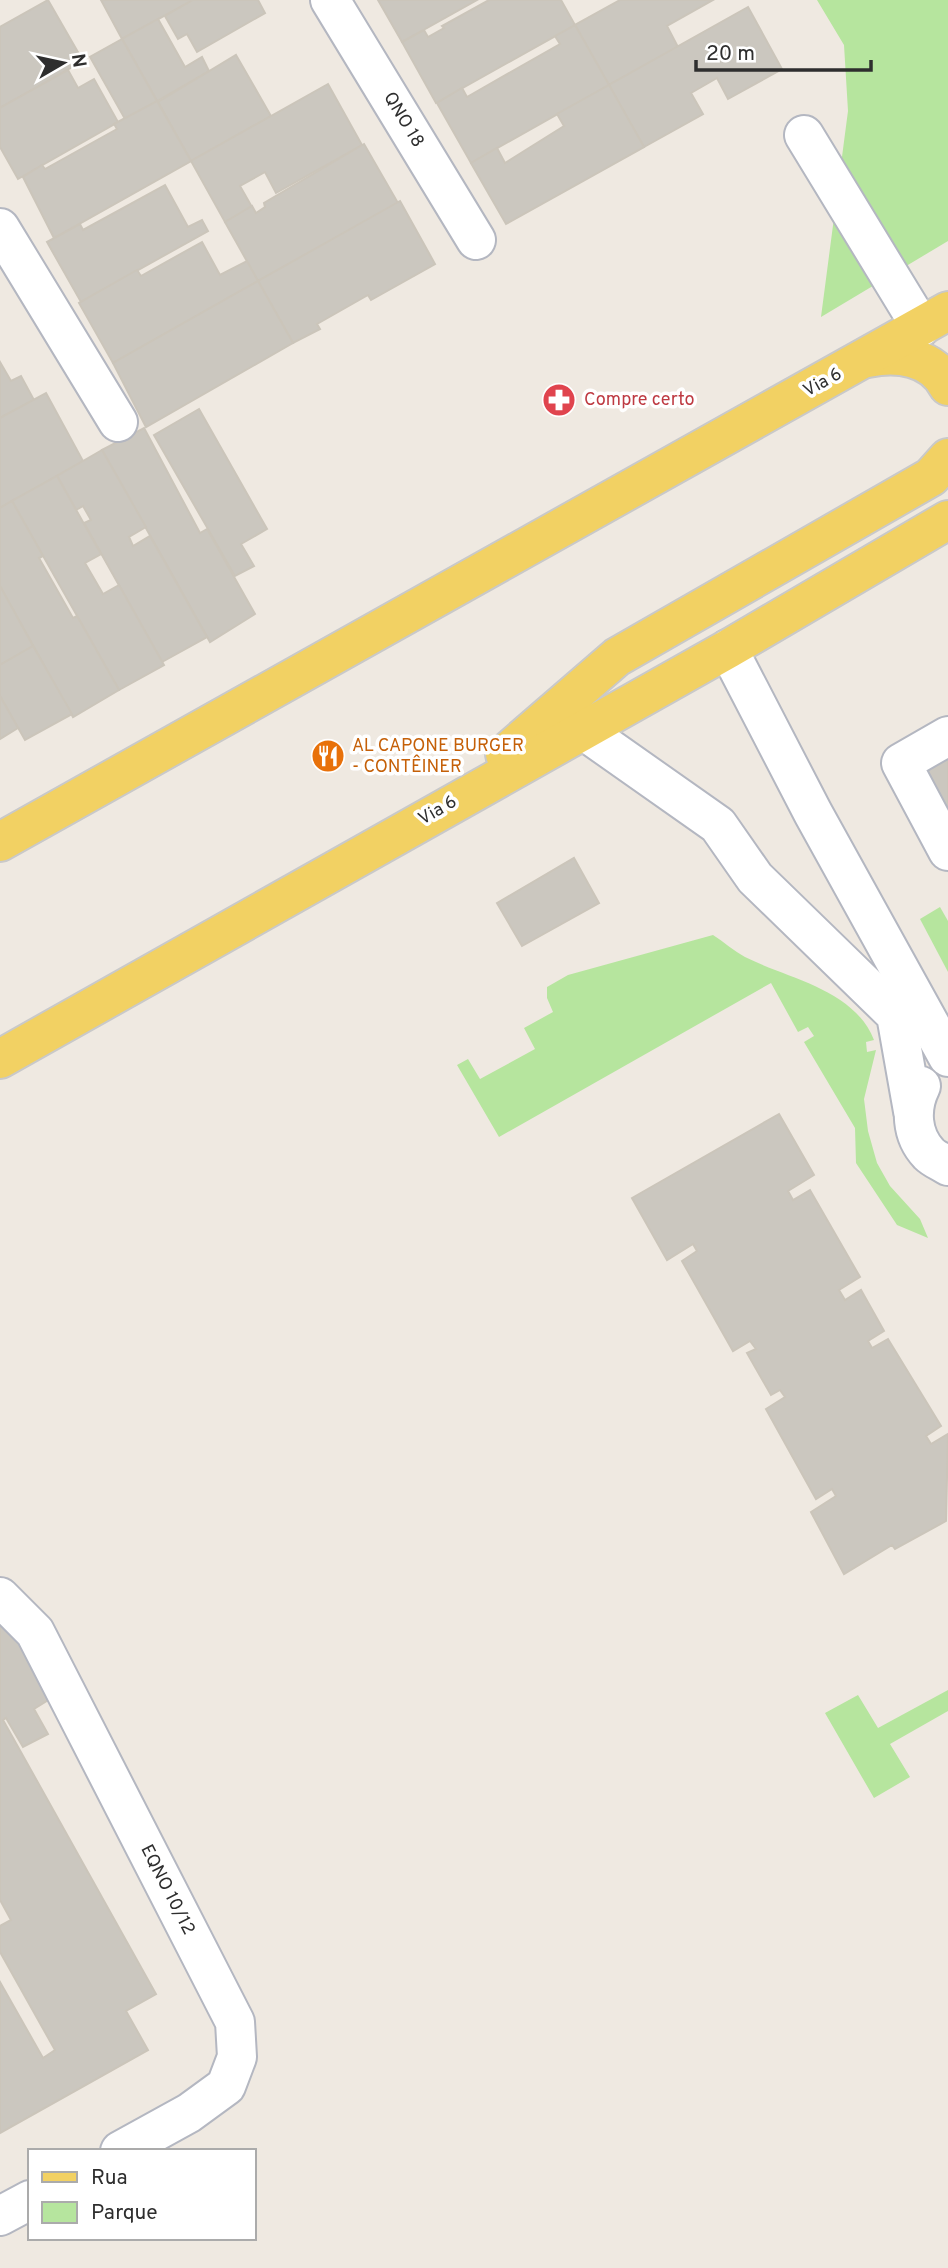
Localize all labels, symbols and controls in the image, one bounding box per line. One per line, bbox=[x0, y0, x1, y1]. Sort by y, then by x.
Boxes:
north arrow bbox=[28, 28, 98, 98]
scale bar bbox=[696, 28, 871, 72]
text: 20 m bbox=[706, 41, 755, 68]
text: N bbox=[65, 52, 91, 69]
street label: QNO 18 bbox=[377, 88, 429, 152]
street label: Via 6 bbox=[800, 363, 846, 403]
pharmacy icon: Compre certo bbox=[540, 381, 578, 419]
place label: Compre certo bbox=[584, 389, 695, 412]
place label: AL CAPONE BURGER - CONTÊINER bbox=[352, 735, 524, 779]
restaurant icon: AL CAPONE BURGER - CONTÊINER bbox=[309, 737, 347, 775]
street label: Via 6 bbox=[415, 791, 461, 831]
street label: EQNO 10/12 bbox=[134, 1841, 200, 1939]
legend bbox=[28, 2149, 256, 2240]
text: Rua bbox=[91, 2165, 128, 2192]
text: Parque bbox=[91, 2200, 158, 2227]

